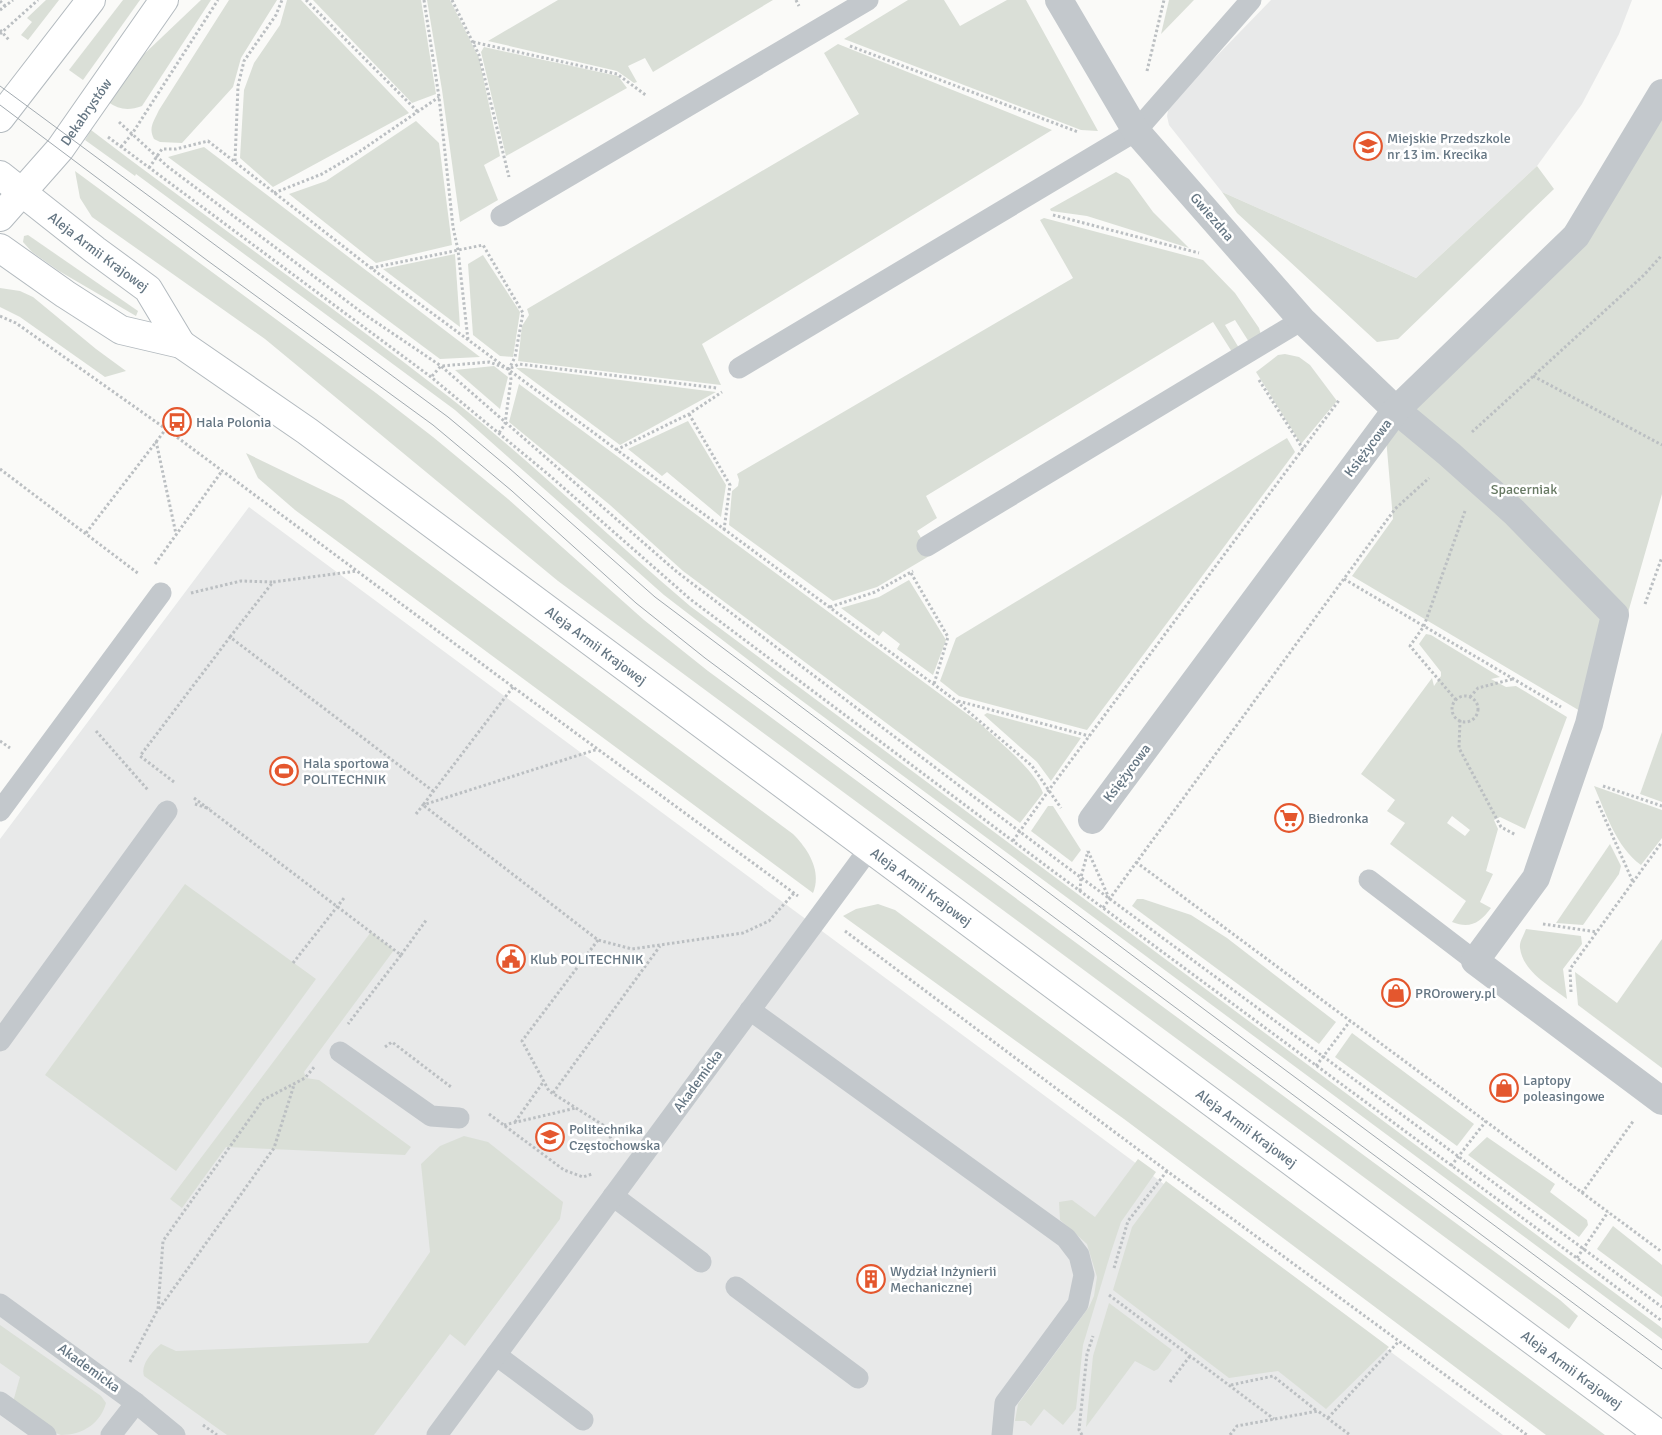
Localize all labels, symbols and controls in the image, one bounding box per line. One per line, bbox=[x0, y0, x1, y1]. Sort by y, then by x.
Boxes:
street label: Dekabrystów bbox=[57, 75, 115, 149]
place label: Miejskie Przedszkole nr 13 im. Krecika bbox=[1387, 130, 1511, 163]
school or university icon: Miejskie Przedszkole nr 13 im. Krecika bbox=[1353, 131, 1383, 161]
street label: Gwiezdna bbox=[1186, 189, 1238, 245]
street label: Aleja Armii Krajowej bbox=[45, 208, 152, 295]
bus stop icon: Hala Polonia bbox=[162, 407, 192, 437]
place label: Hala Polonia bbox=[196, 414, 271, 431]
street label: Księżycowa bbox=[1341, 415, 1395, 481]
park label: Spacerniak bbox=[1491, 481, 1557, 498]
street label: Aleja Armii Krajowej bbox=[542, 603, 650, 689]
street label: Księżycowa bbox=[1100, 740, 1154, 806]
place label: Hala sportowa POLITECHNIK bbox=[303, 755, 389, 788]
sports icon: Hala sportowa POLITECHNIK bbox=[269, 756, 299, 786]
supermarket icon: Biedronka bbox=[1274, 803, 1304, 833]
place label: Biedronka bbox=[1308, 810, 1369, 827]
street label: Aleja Armii Krajowej bbox=[868, 844, 975, 930]
public building icon: Klub POLITECHNIK bbox=[496, 944, 526, 974]
place label: Klub POLITECHNIK bbox=[530, 951, 644, 968]
shop icon: PROrowery.pl bbox=[1381, 978, 1411, 1008]
place label: PROrowery.pl bbox=[1415, 985, 1496, 1002]
street label: Akademicka bbox=[670, 1047, 726, 1115]
place label: Laptopy poleasingowe bbox=[1523, 1072, 1605, 1105]
shop icon: Laptopy poleasingowe bbox=[1489, 1073, 1519, 1103]
street label: Aleja Armii Krajowej bbox=[1193, 1085, 1301, 1171]
place label: Politechnika Częstochowska bbox=[569, 1121, 660, 1154]
school or university icon: Politechnika Częstochowska bbox=[535, 1122, 565, 1152]
place label: Wydział Inżynierii Mechanicznej bbox=[890, 1263, 997, 1296]
building icon: Wydział Inżynierii Mechanicznej bbox=[856, 1264, 886, 1294]
street label: Aleja Armii Krajowej bbox=[1518, 1327, 1626, 1413]
street label: Akademicka bbox=[55, 1340, 123, 1396]

